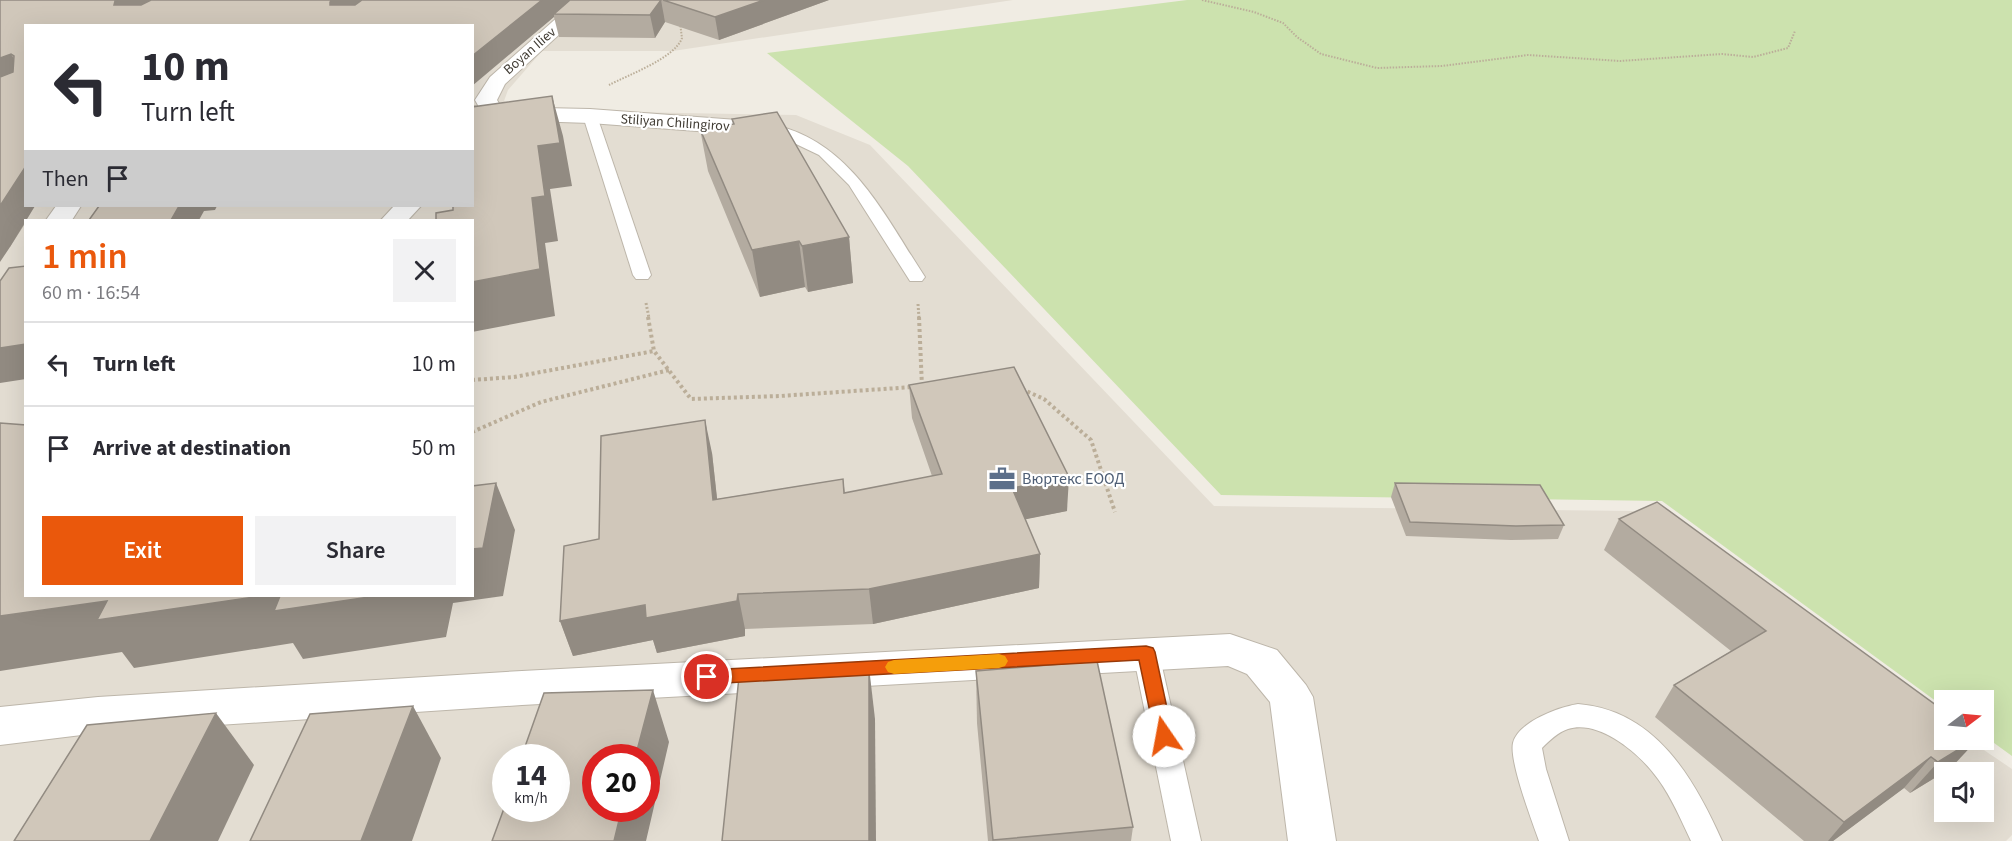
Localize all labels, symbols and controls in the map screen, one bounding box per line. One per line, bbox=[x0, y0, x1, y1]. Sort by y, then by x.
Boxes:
street label: Boyan Iliev bbox=[499, 22, 561, 79]
text: 10 m bbox=[141, 37, 230, 97]
icon: left bbox=[42, 48, 120, 126]
text: Turn left bbox=[141, 93, 235, 132]
street label: Stiliyan Chilingirov bbox=[620, 109, 731, 137]
icon: arrive bbox=[101, 162, 134, 195]
text: Then bbox=[42, 163, 89, 195]
text: 1 min bbox=[42, 231, 128, 282]
button: close bbox=[393, 239, 456, 302]
text: 60 m · 16:54 bbox=[42, 279, 140, 307]
icon: left bbox=[42, 348, 75, 381]
text: Turn left bbox=[93, 348, 175, 380]
text: 10 m bbox=[411, 348, 456, 380]
icon: arrive bbox=[42, 432, 75, 465]
text: Arrive at destination bbox=[93, 432, 291, 464]
text: 50 m bbox=[411, 432, 456, 464]
office icon: Вюртекс ЕООД bbox=[987, 464, 1017, 494]
place label: Вюртекс ЕООД bbox=[1022, 468, 1125, 490]
button: Exit bbox=[42, 516, 243, 585]
button: Share bbox=[255, 516, 456, 585]
pin bbox=[681, 651, 732, 702]
icon: arrive bbox=[690, 660, 723, 693]
north arrow bbox=[1934, 690, 1994, 750]
map controls bbox=[1934, 690, 1994, 822]
position arrow bbox=[1132, 704, 1196, 768]
speed limit sign: 20 bbox=[582, 744, 660, 822]
text: 14 bbox=[515, 754, 547, 797]
button: sound bbox=[1934, 762, 1994, 822]
text: km/h bbox=[514, 788, 548, 809]

